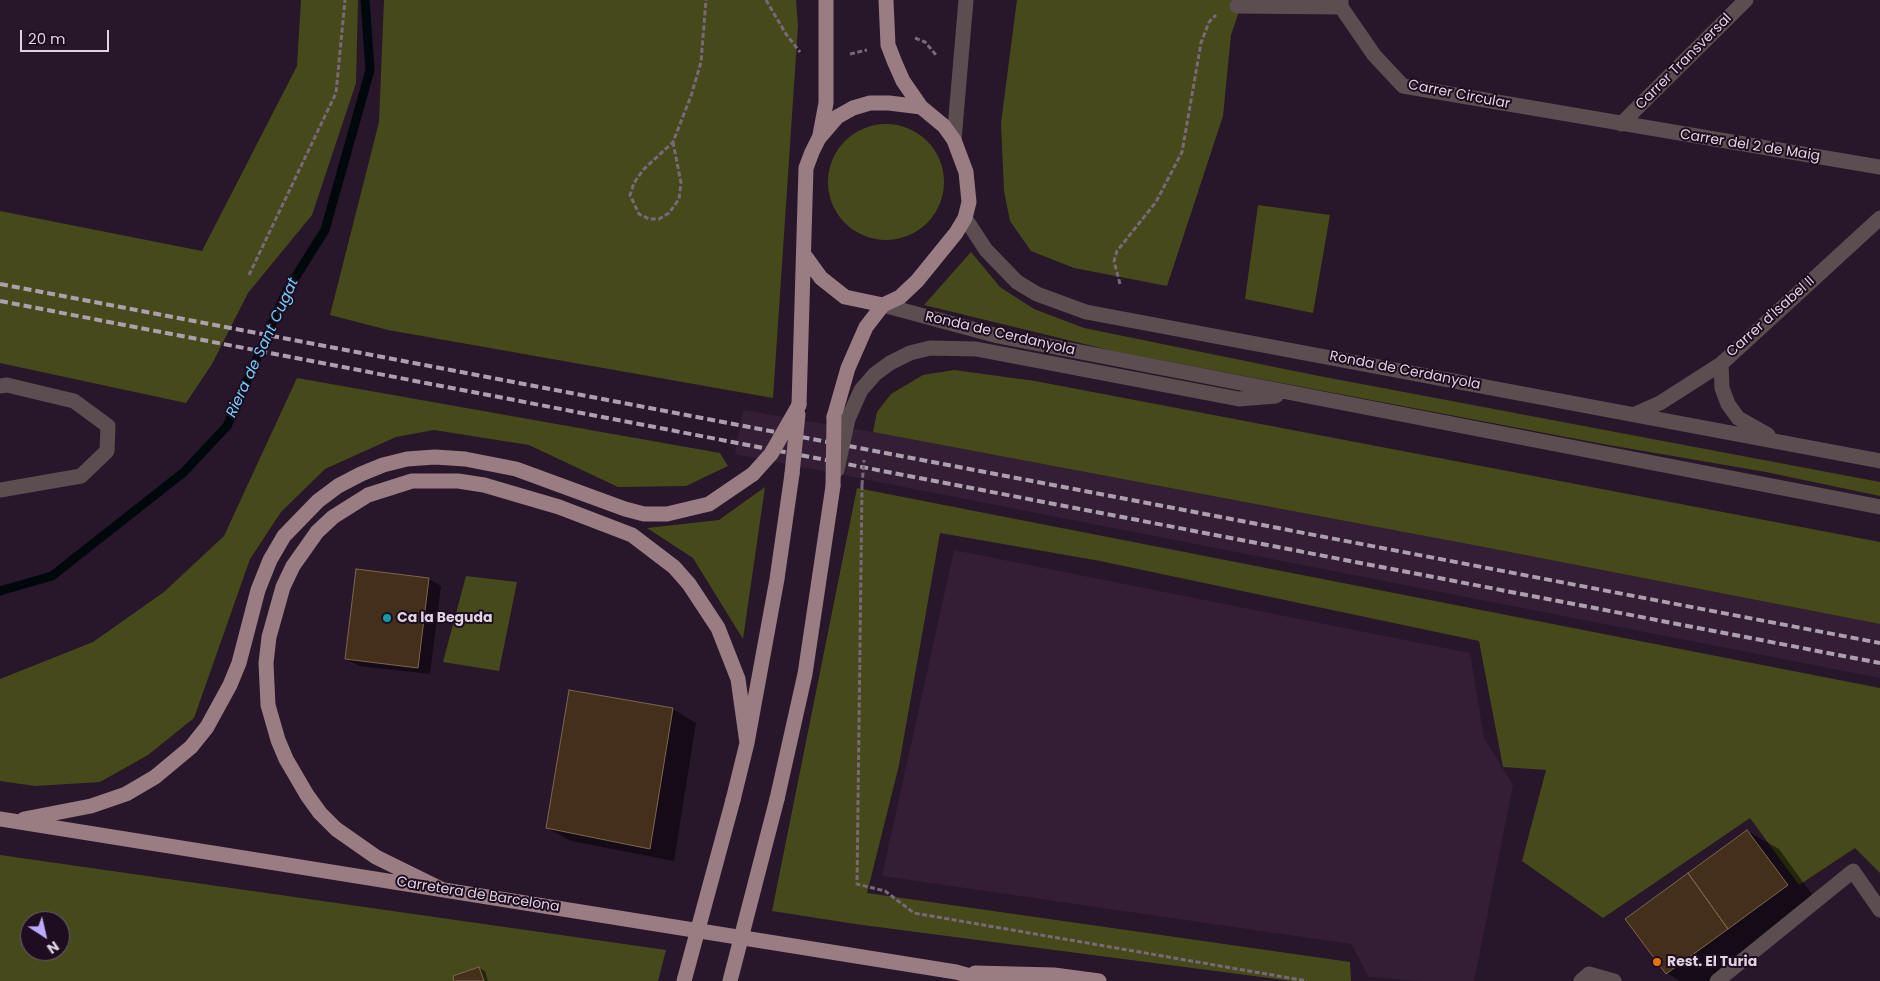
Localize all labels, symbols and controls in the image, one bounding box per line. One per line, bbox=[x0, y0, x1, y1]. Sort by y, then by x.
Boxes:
street label: Carrer Transversal bbox=[1633, 11, 1735, 113]
scale bar bbox=[22, 20, 111, 52]
text: 20 m bbox=[28, 28, 66, 49]
street label: Carrer Circular bbox=[1407, 77, 1511, 113]
street label: Carrer del 2 de Maig bbox=[1679, 127, 1821, 165]
street label: Carrer d'Isabel II bbox=[1724, 273, 1818, 361]
water label: Riera de Sant Cugat bbox=[223, 276, 303, 420]
street label: Ronda de Cerdanyola bbox=[923, 309, 1077, 359]
street label: Ronda de Cerdanyola bbox=[1328, 348, 1482, 394]
place label: Ca la Beguda bbox=[397, 610, 493, 626]
marker: Ca la Beguda bbox=[381, 612, 393, 624]
street label: Carretera de Barcelona bbox=[395, 874, 561, 916]
north arrow bbox=[20, 911, 70, 961]
text: N bbox=[43, 936, 63, 959]
place label: Rest. El Turia bbox=[1667, 954, 1757, 970]
marker: Rest. El Turia bbox=[1651, 956, 1663, 968]

